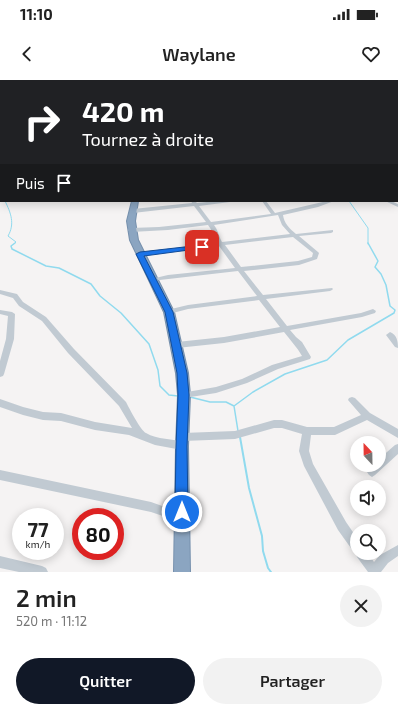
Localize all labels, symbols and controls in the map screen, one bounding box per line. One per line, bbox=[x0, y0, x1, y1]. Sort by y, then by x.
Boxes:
text: 11:10 bbox=[20, 5, 53, 23]
icon: back bbox=[16, 43, 38, 65]
text: Waylane bbox=[162, 43, 236, 65]
icon: heart bbox=[360, 43, 382, 65]
text: 420 m bbox=[82, 94, 165, 128]
icon: right bbox=[16, 96, 68, 148]
text: Tournez à droite bbox=[82, 128, 214, 150]
icon: arrive bbox=[53, 172, 75, 194]
text: Puis bbox=[16, 174, 45, 192]
pin bbox=[185, 230, 219, 264]
icon: arrive bbox=[191, 236, 213, 258]
north arrow bbox=[350, 436, 386, 472]
map controls bbox=[350, 436, 386, 560]
button: sound bbox=[350, 480, 386, 516]
position arrow bbox=[161, 491, 203, 533]
speed limit sign: 80 bbox=[72, 508, 124, 560]
text: 77 bbox=[27, 517, 49, 541]
button: search bbox=[350, 524, 386, 560]
text: km/h bbox=[26, 538, 50, 550]
text: 2 min bbox=[16, 583, 77, 612]
button: close bbox=[340, 585, 382, 627]
text: 520 m · 11:12 bbox=[16, 613, 87, 629]
button: Quitter bbox=[16, 658, 195, 704]
button: Partager bbox=[203, 658, 382, 704]

